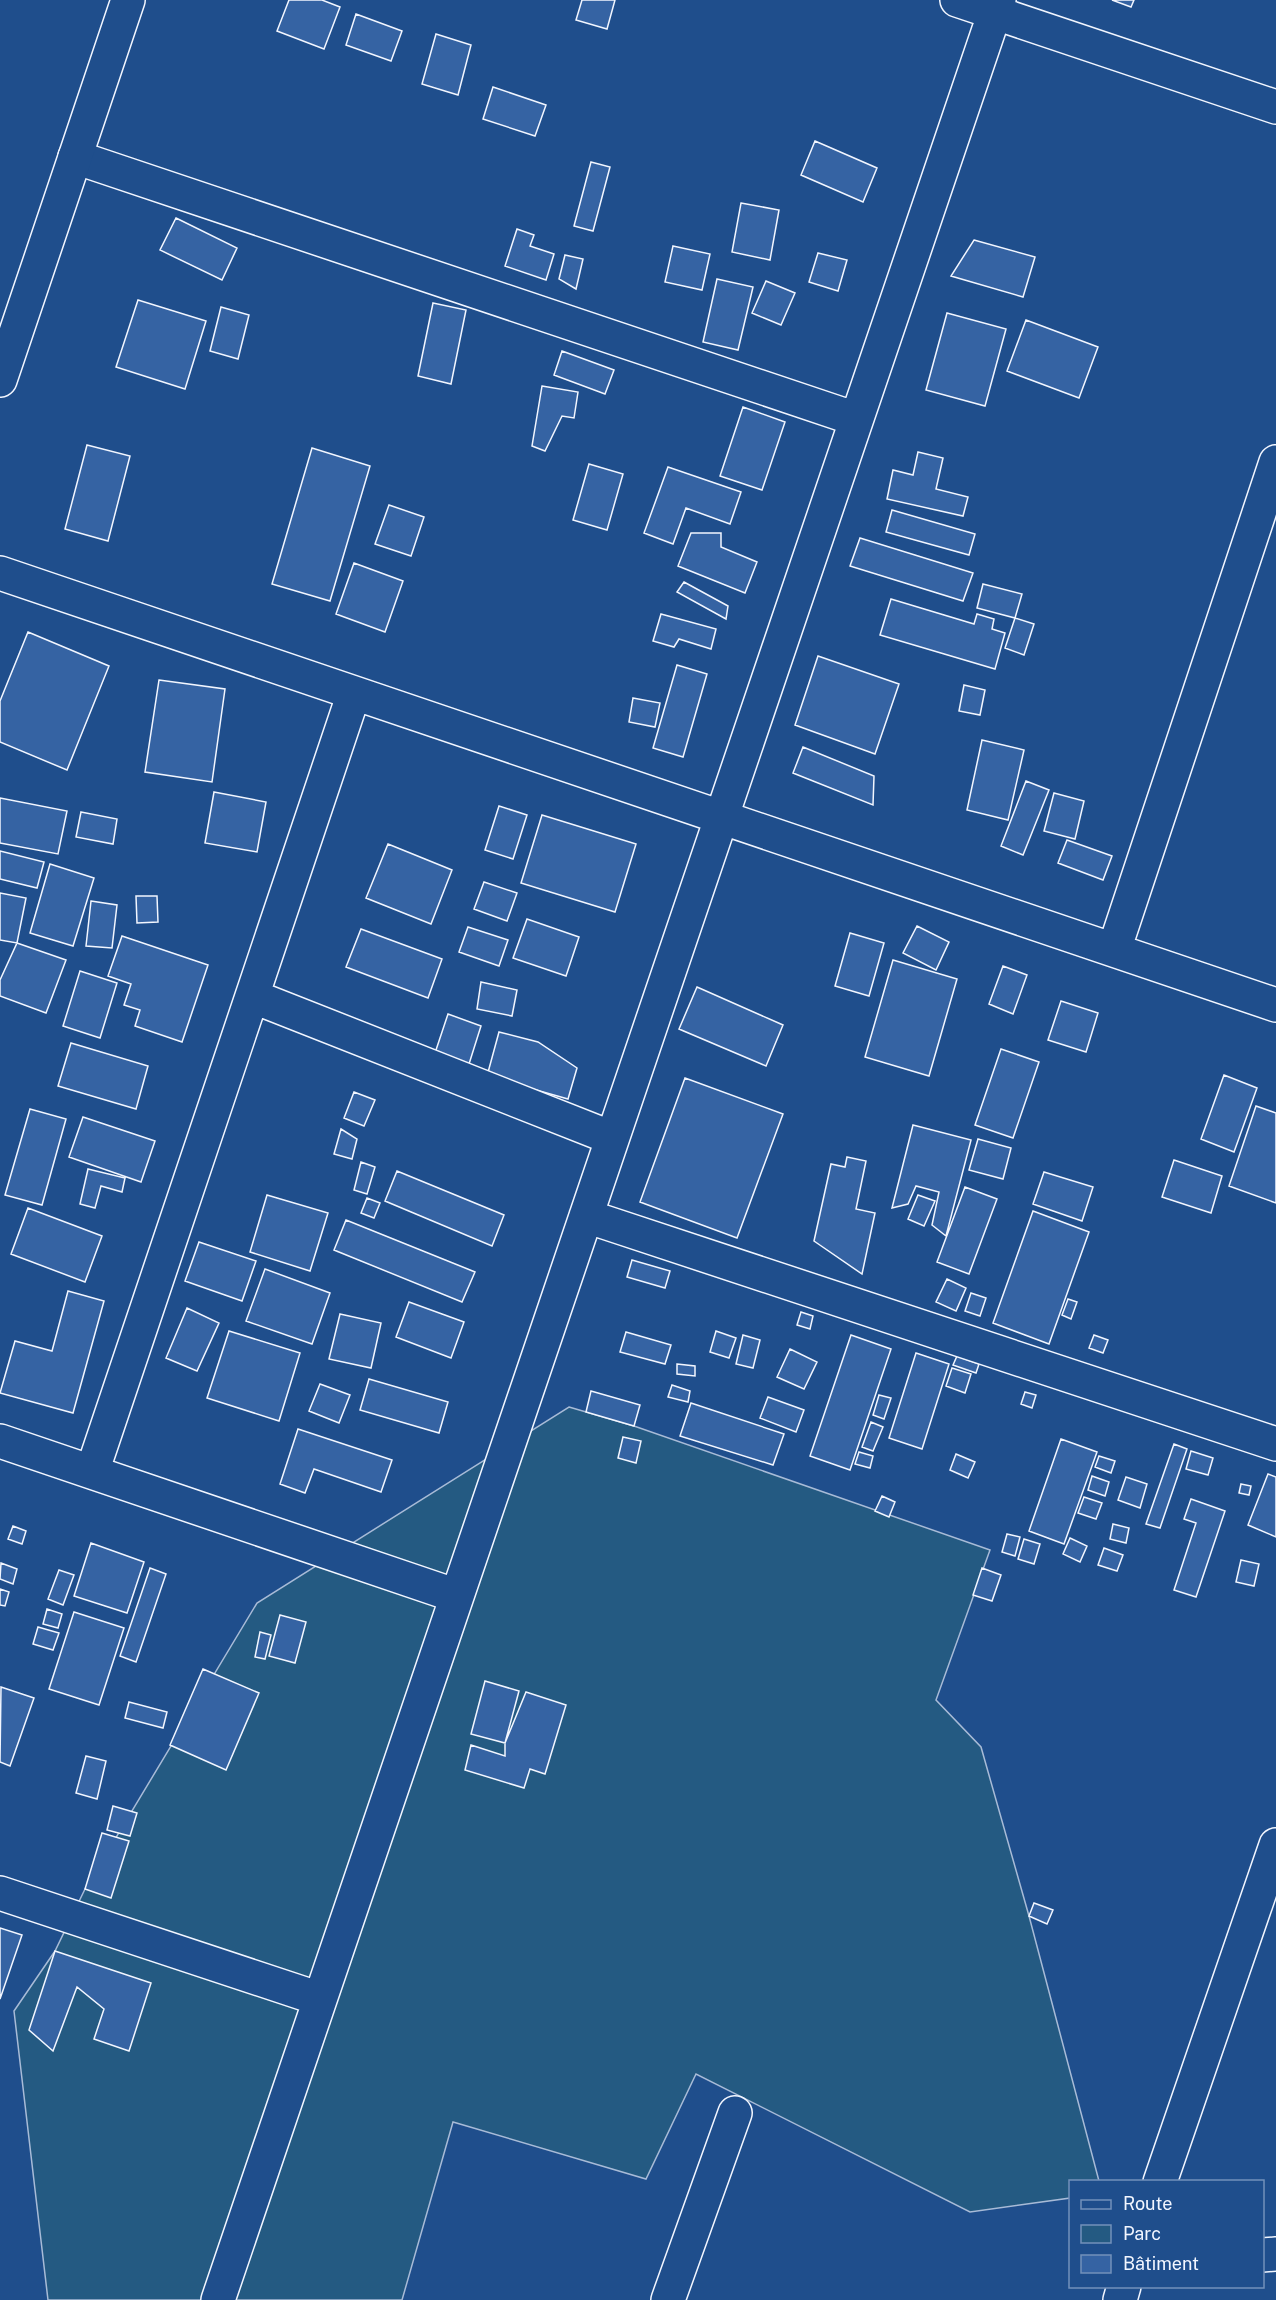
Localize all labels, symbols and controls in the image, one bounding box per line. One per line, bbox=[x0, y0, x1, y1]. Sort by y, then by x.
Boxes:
legend bbox=[1069, 2180, 1264, 2288]
text: Route bbox=[1123, 2193, 1172, 2214]
text: Parc bbox=[1123, 2223, 1161, 2244]
text: Bâtiment bbox=[1123, 2253, 1199, 2274]

